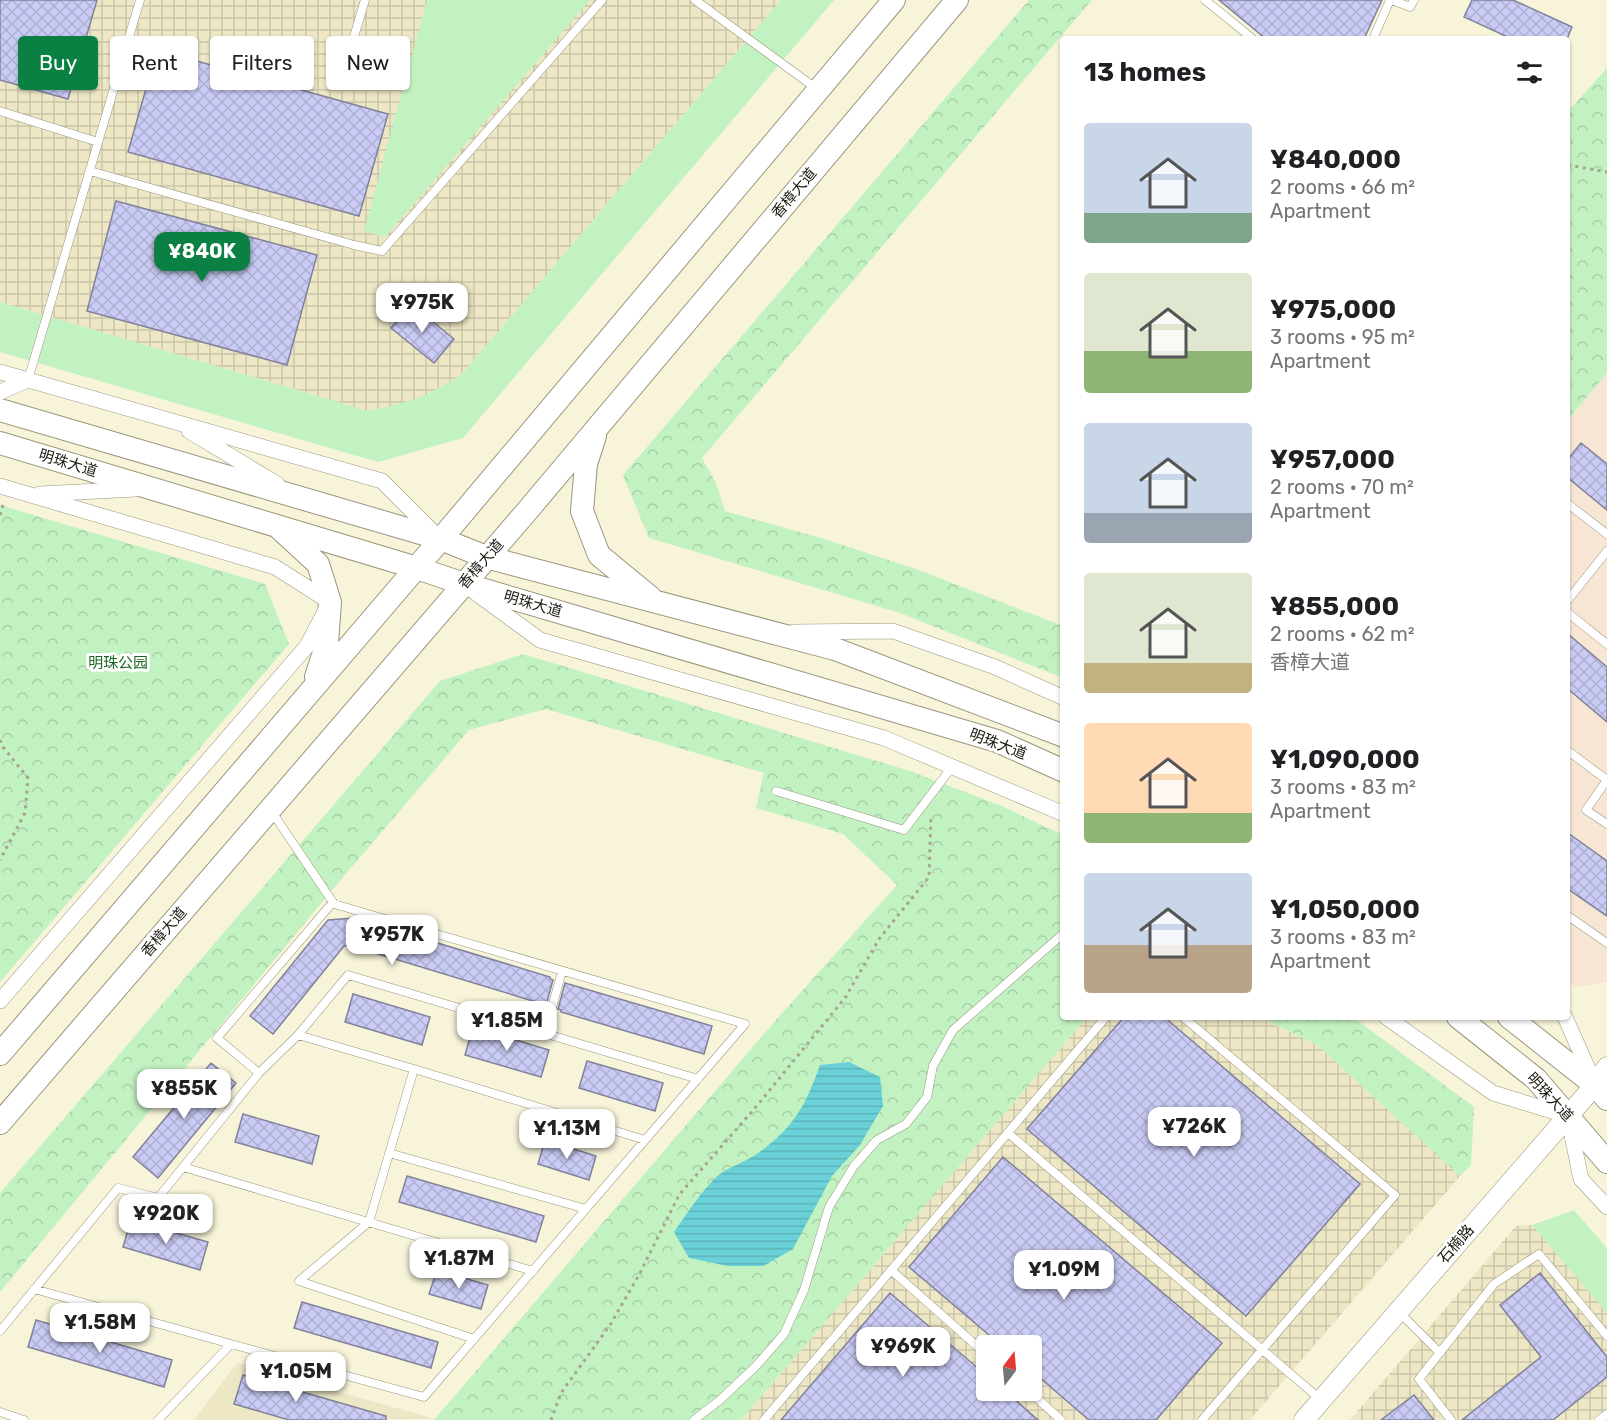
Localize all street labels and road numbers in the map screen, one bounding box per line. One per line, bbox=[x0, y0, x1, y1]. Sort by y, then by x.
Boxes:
street label: 香樟大道 bbox=[768, 164, 820, 222]
street label: 明珠大道 bbox=[37, 446, 99, 480]
street label: 香樟大道 bbox=[455, 535, 507, 593]
street label: 明珠大道 bbox=[502, 587, 564, 621]
street label: 明珠大道 bbox=[967, 725, 1029, 763]
street label: 香樟大道 bbox=[138, 903, 190, 961]
street label: 明珠大道 bbox=[1523, 1069, 1577, 1125]
street label: 石楠路 bbox=[1434, 1221, 1478, 1267]

